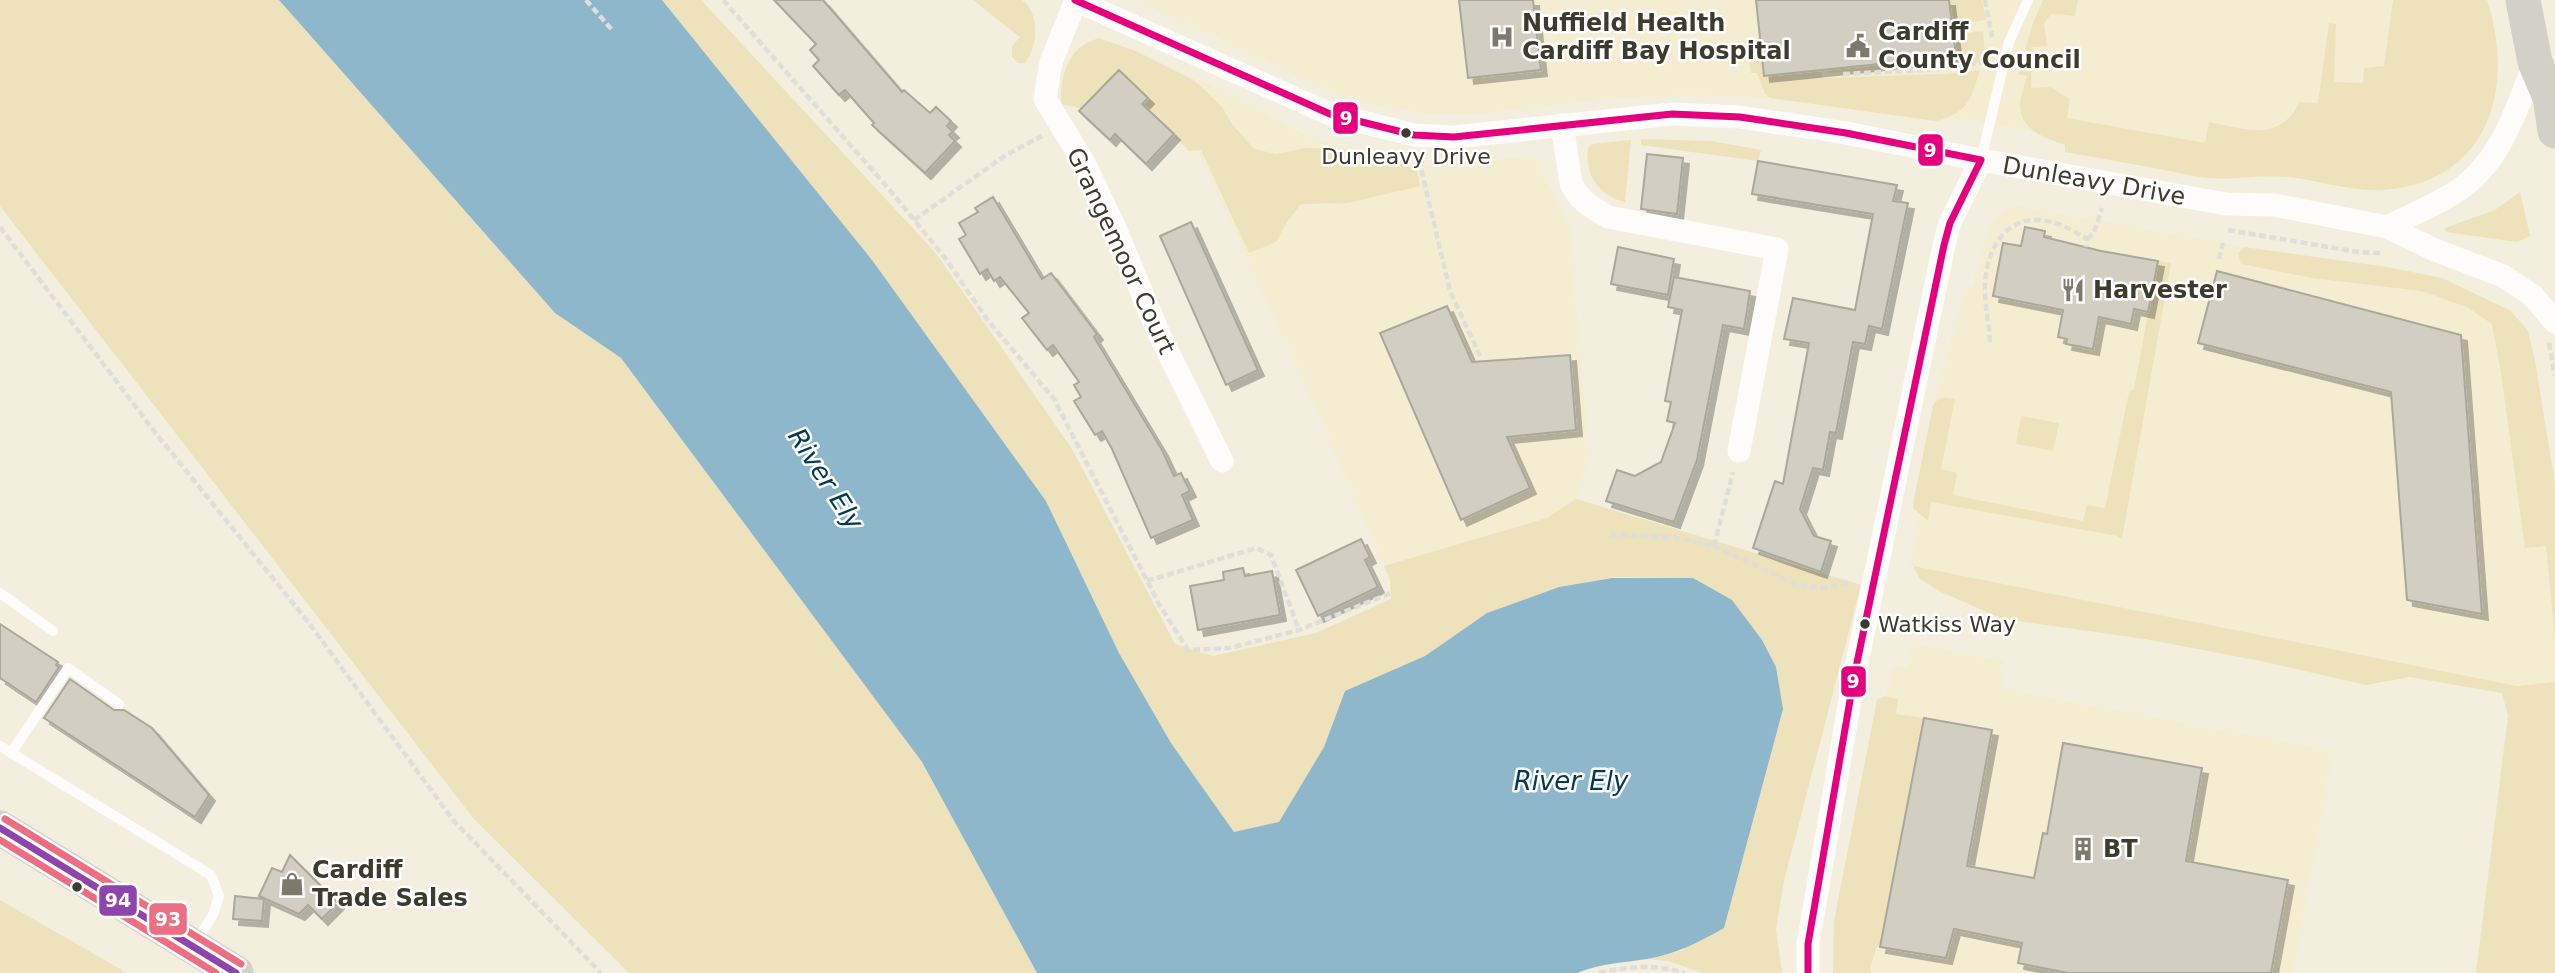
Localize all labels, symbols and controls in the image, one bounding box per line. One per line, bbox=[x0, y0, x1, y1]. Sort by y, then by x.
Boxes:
place label: Nuffield Health Cardiff Bay Hospital bbox=[1522, 9, 1791, 65]
place label: Cardiff County Council bbox=[1878, 18, 2081, 74]
hospital icon: Nuffield Health Cardiff Bay Hospital bbox=[1488, 23, 1516, 51]
public building icon: Cardiff County Council bbox=[1844, 32, 1872, 60]
line badge: 9 bbox=[1332, 101, 1359, 135]
text: 9 bbox=[1339, 107, 1353, 129]
marker: Dunleavy Drive bbox=[1399, 126, 1413, 140]
line badge: 9 bbox=[1917, 133, 1944, 167]
text: 9 bbox=[1923, 139, 1937, 161]
street label: Grangemoor Court bbox=[1061, 143, 1181, 359]
place label: Dunleavy Drive bbox=[1321, 144, 1491, 169]
street label: Dunleavy Drive bbox=[2000, 151, 2188, 211]
restaurant icon: Harvester bbox=[2059, 276, 2087, 304]
place label: Harvester bbox=[2093, 276, 2227, 304]
water label: River Ely bbox=[782, 423, 870, 536]
place label: Watkiss Way bbox=[1878, 612, 2016, 637]
marker: Watkiss Way bbox=[1858, 617, 1872, 631]
line badge: 9 bbox=[1840, 665, 1867, 698]
text: 9 bbox=[1846, 670, 1860, 692]
water label: River Ely bbox=[1514, 766, 1629, 796]
building icon: BT bbox=[2069, 835, 2097, 863]
place label: BT bbox=[2103, 835, 2138, 863]
place label: Cardiff Trade Sales bbox=[312, 856, 468, 912]
shop icon: Cardiff Trade Sales bbox=[278, 870, 306, 898]
unlabelled marker bbox=[70, 880, 84, 894]
line badge: 94 bbox=[98, 884, 138, 917]
text: 94 bbox=[105, 889, 131, 911]
line badge: 93 bbox=[148, 902, 188, 936]
text: 93 bbox=[155, 908, 181, 930]

